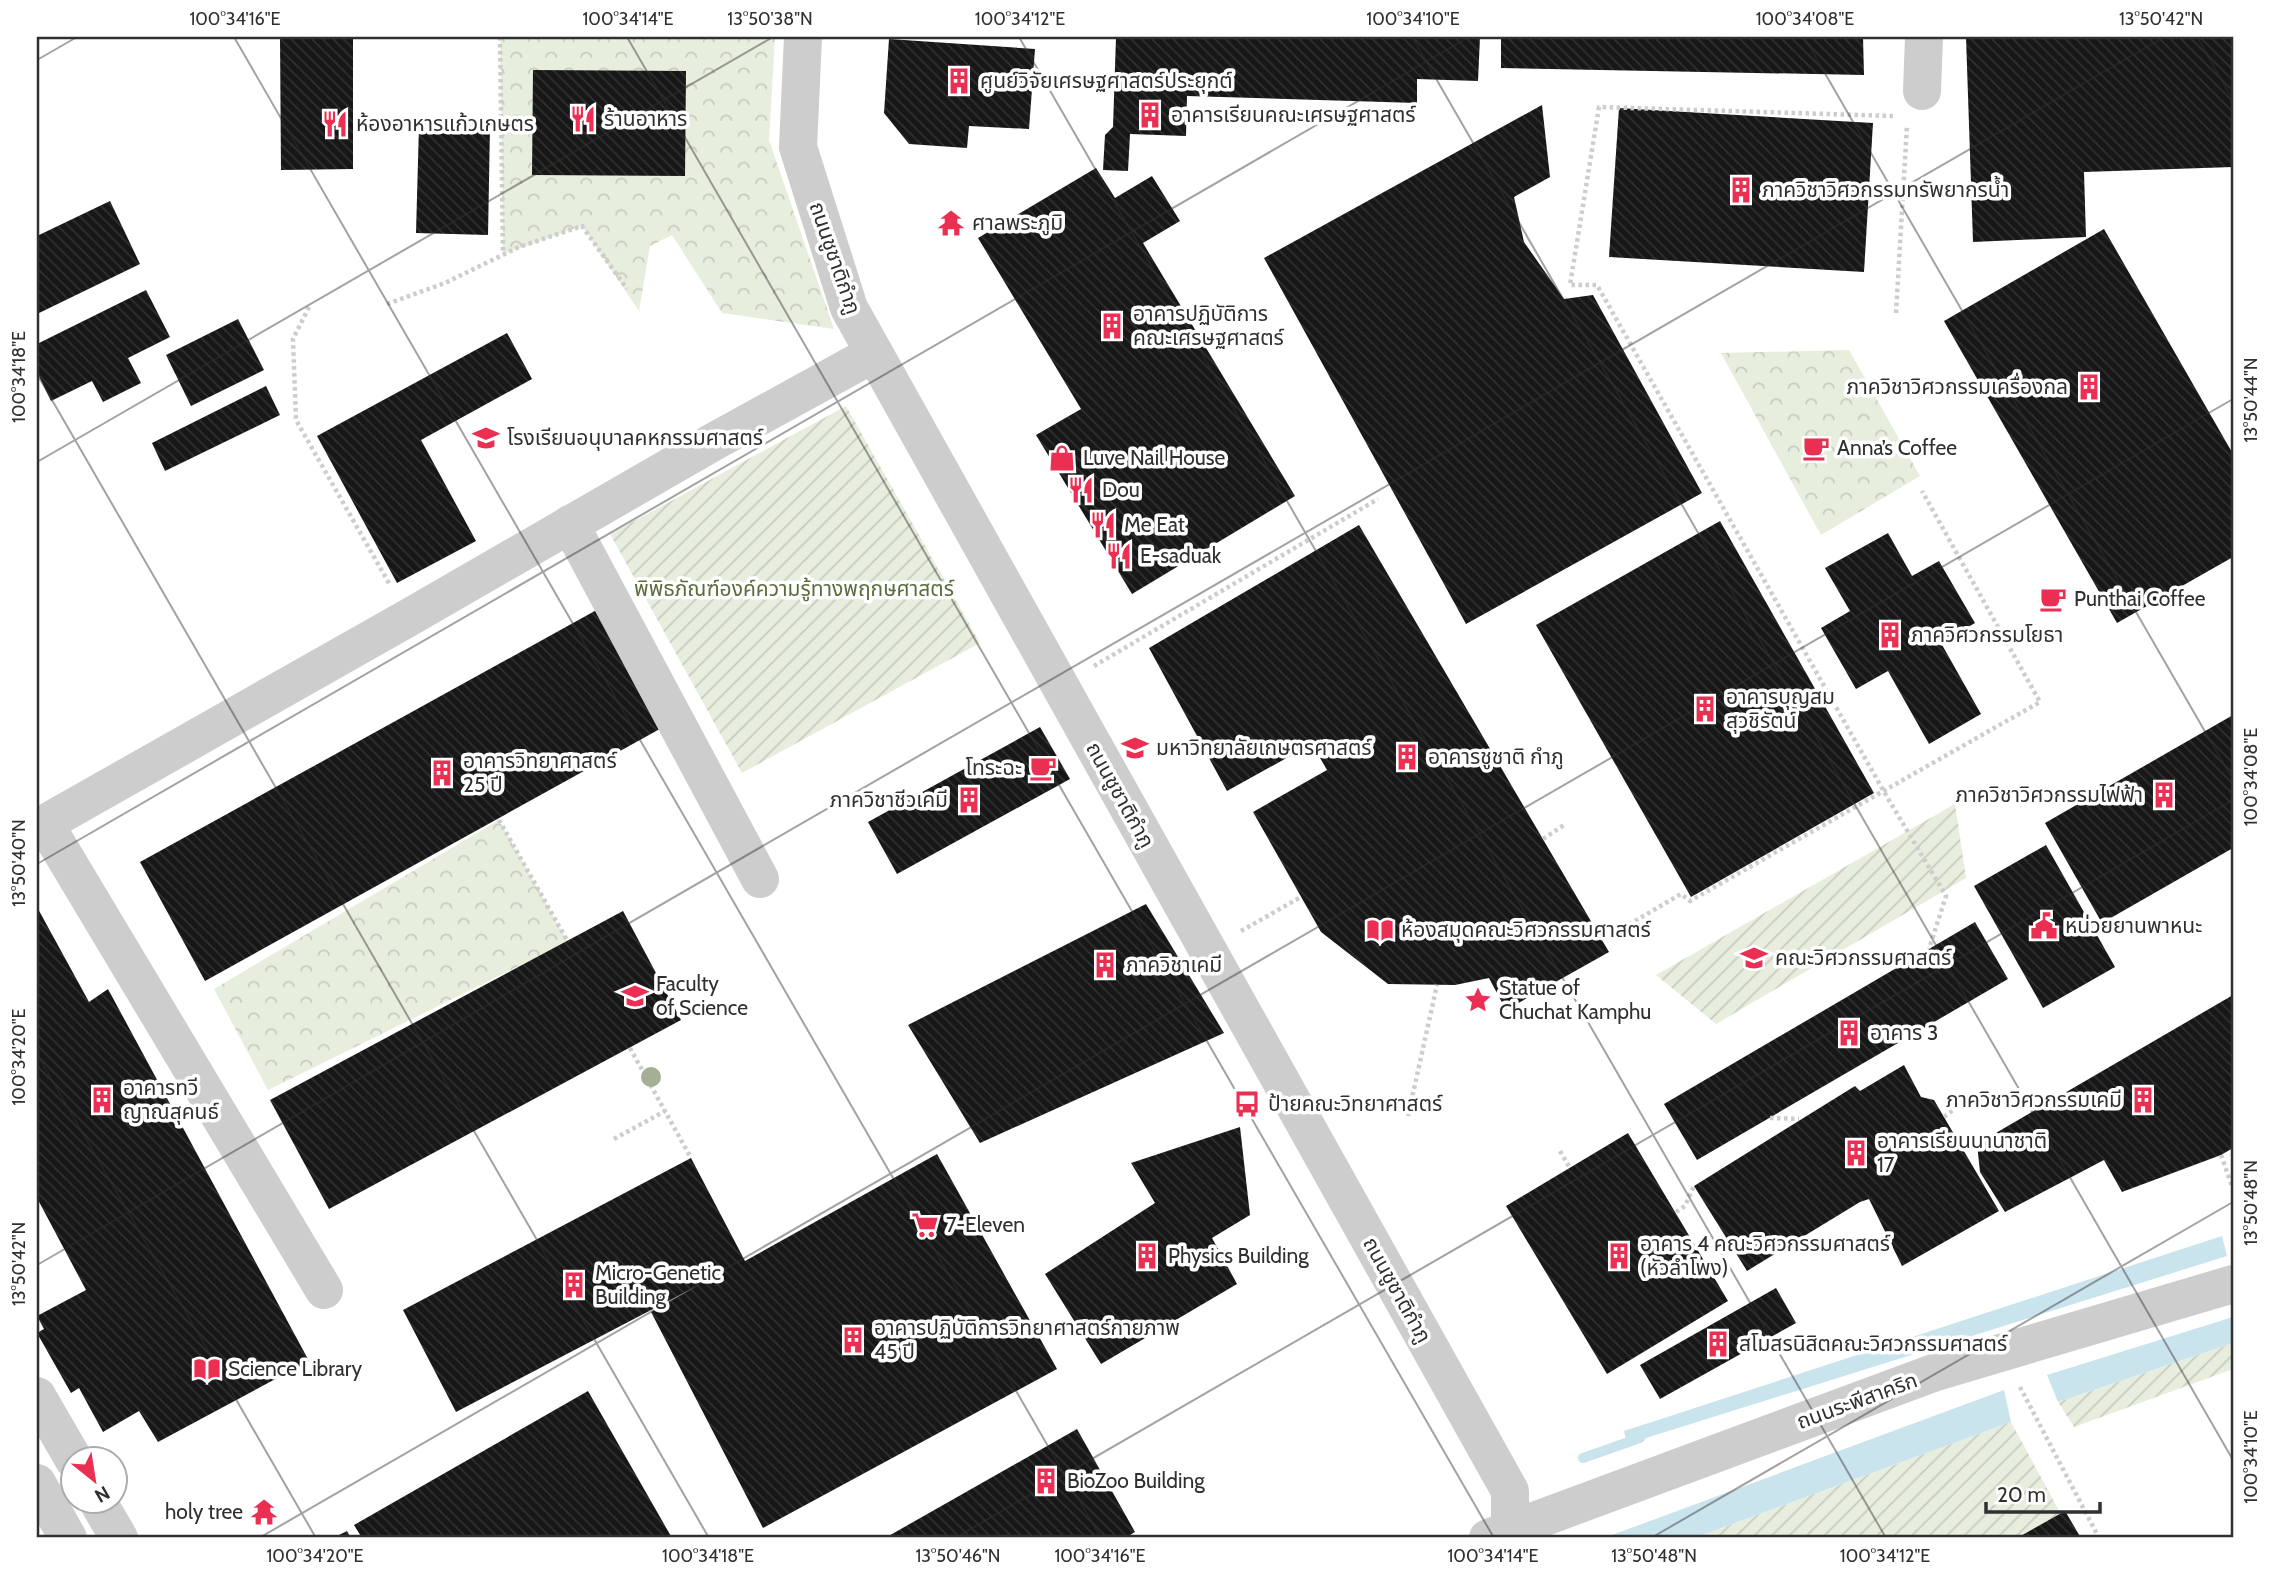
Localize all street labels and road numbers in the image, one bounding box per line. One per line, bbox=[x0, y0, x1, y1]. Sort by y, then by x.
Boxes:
street label: ถนนชูชาติกำภู bbox=[804, 198, 866, 318]
street label: ถนนชูชาติกำภู bbox=[1080, 737, 1160, 853]
street label: ถนนชูชาติกำภู bbox=[1357, 1232, 1437, 1348]
street label: ถนนระพีสาคริก bbox=[1793, 1367, 1921, 1434]

